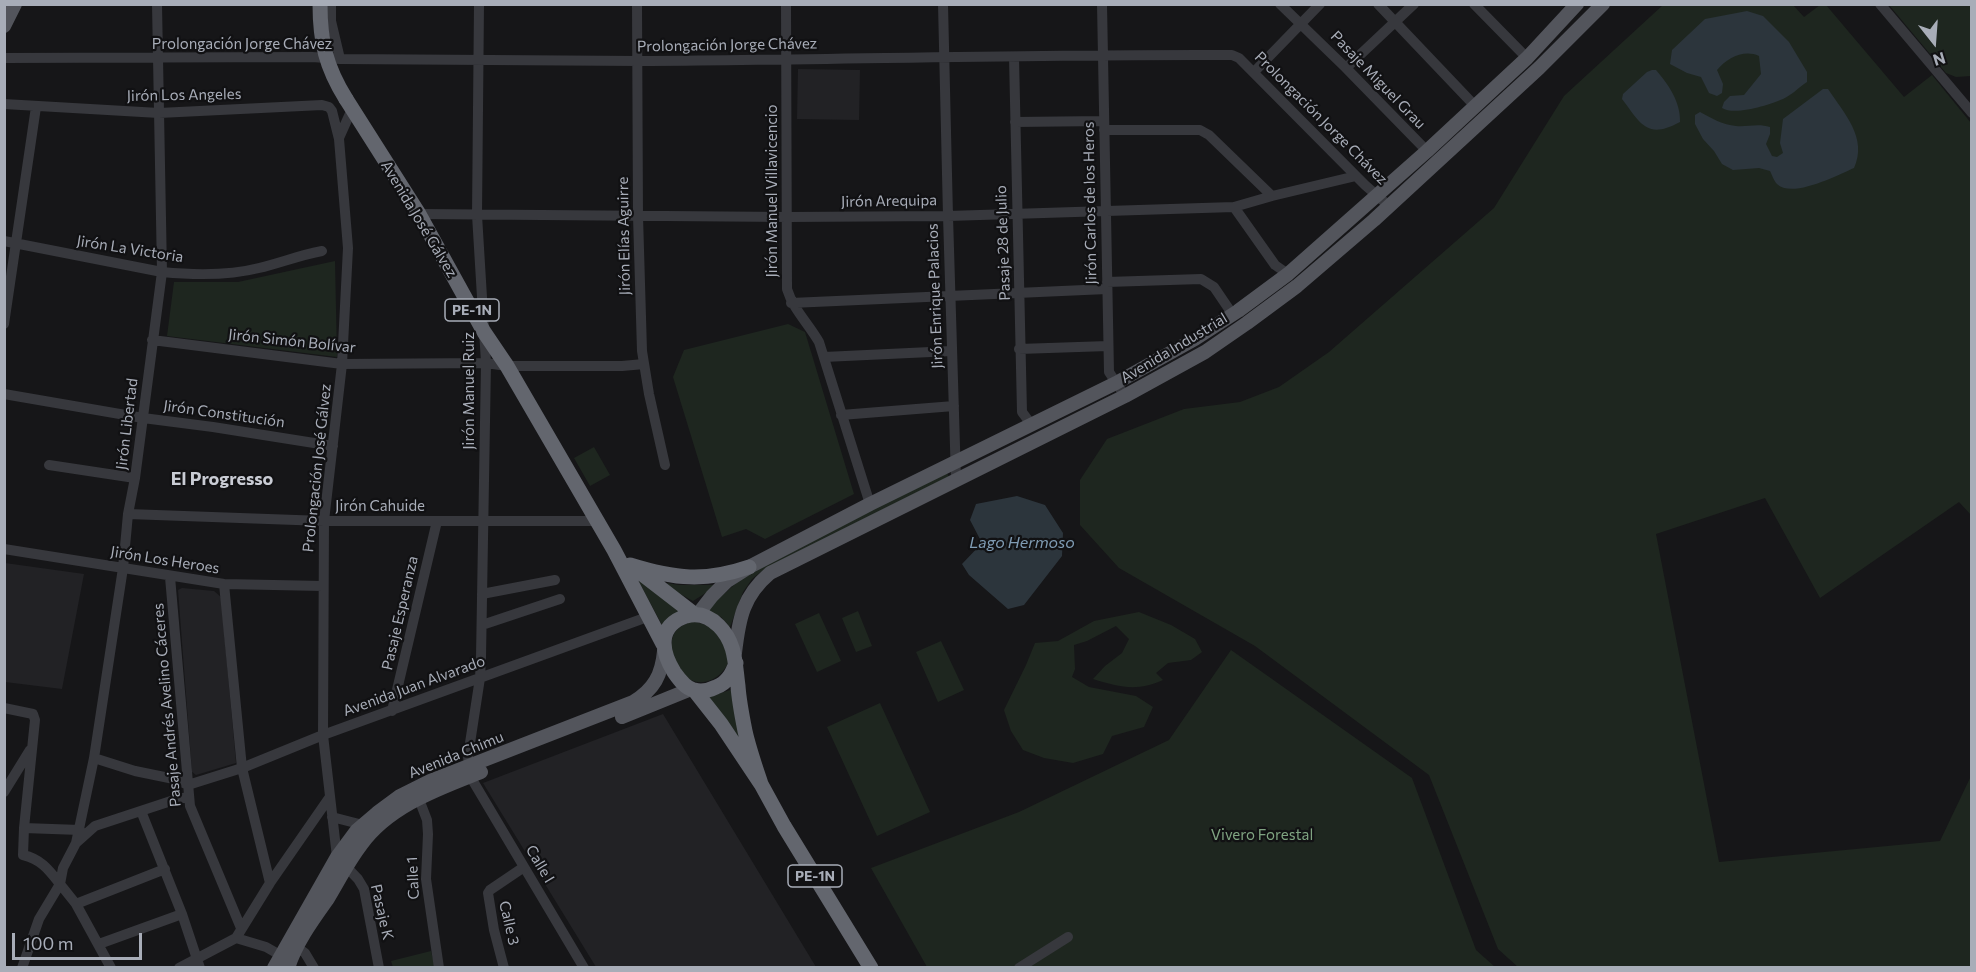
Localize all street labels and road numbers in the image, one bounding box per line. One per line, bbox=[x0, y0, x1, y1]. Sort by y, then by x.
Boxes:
street label: Pasaje Miguel Grau bbox=[1327, 27, 1429, 133]
street label: Prolongación Jorge Chávez bbox=[637, 34, 817, 56]
street label: Prolongación Jorge Chávez bbox=[152, 35, 332, 53]
street label: Prolongación Jorge Chávez bbox=[1251, 48, 1391, 188]
street label: Jirón Los Angeles bbox=[126, 85, 242, 105]
street label: Jirón Manuel Villavicencio bbox=[763, 104, 781, 278]
street label: Jirón Carlos de los Heros bbox=[1080, 121, 1100, 285]
street label: Avenida José Gálvez bbox=[377, 157, 461, 281]
street label: Jirón Elías Aguirre bbox=[614, 177, 634, 295]
street label: Pasaje 28 de Julio bbox=[992, 185, 1014, 301]
street label: Jirón Arequipa bbox=[841, 191, 937, 211]
street label: Jirón Enrique Palacios bbox=[923, 223, 947, 369]
street label: Jirón La Victoria bbox=[75, 232, 185, 266]
road number: PE-1N bbox=[445, 299, 499, 321]
street label: Avenida Industrial bbox=[1117, 309, 1231, 387]
street label: Jirón Simón Bolívar bbox=[227, 325, 357, 357]
street label: Jirón Manuel Ruiz bbox=[460, 332, 478, 450]
street label: Jirón Libertad bbox=[112, 377, 142, 471]
street label: Prolongación José Gálvez bbox=[299, 383, 335, 553]
street label: Jirón Constitución bbox=[162, 397, 286, 431]
street label: Jirón Cahuide bbox=[335, 497, 425, 515]
street label: Jirón Los Heroes bbox=[109, 543, 221, 577]
street label: Pasaje Esperanza bbox=[378, 554, 422, 672]
street label: Pasaje Andrés Avelino Cáceres bbox=[149, 602, 185, 808]
street label: Avenida Juan Alvarado bbox=[341, 652, 487, 720]
street label: Avenida Chimu bbox=[406, 728, 506, 782]
street label: Calle I bbox=[522, 842, 558, 886]
street label: Calle 1 bbox=[403, 856, 423, 900]
road number: PE-1N bbox=[788, 865, 842, 887]
street label: Pasaje K bbox=[367, 882, 397, 942]
street label: Calle 3 bbox=[495, 899, 523, 947]

